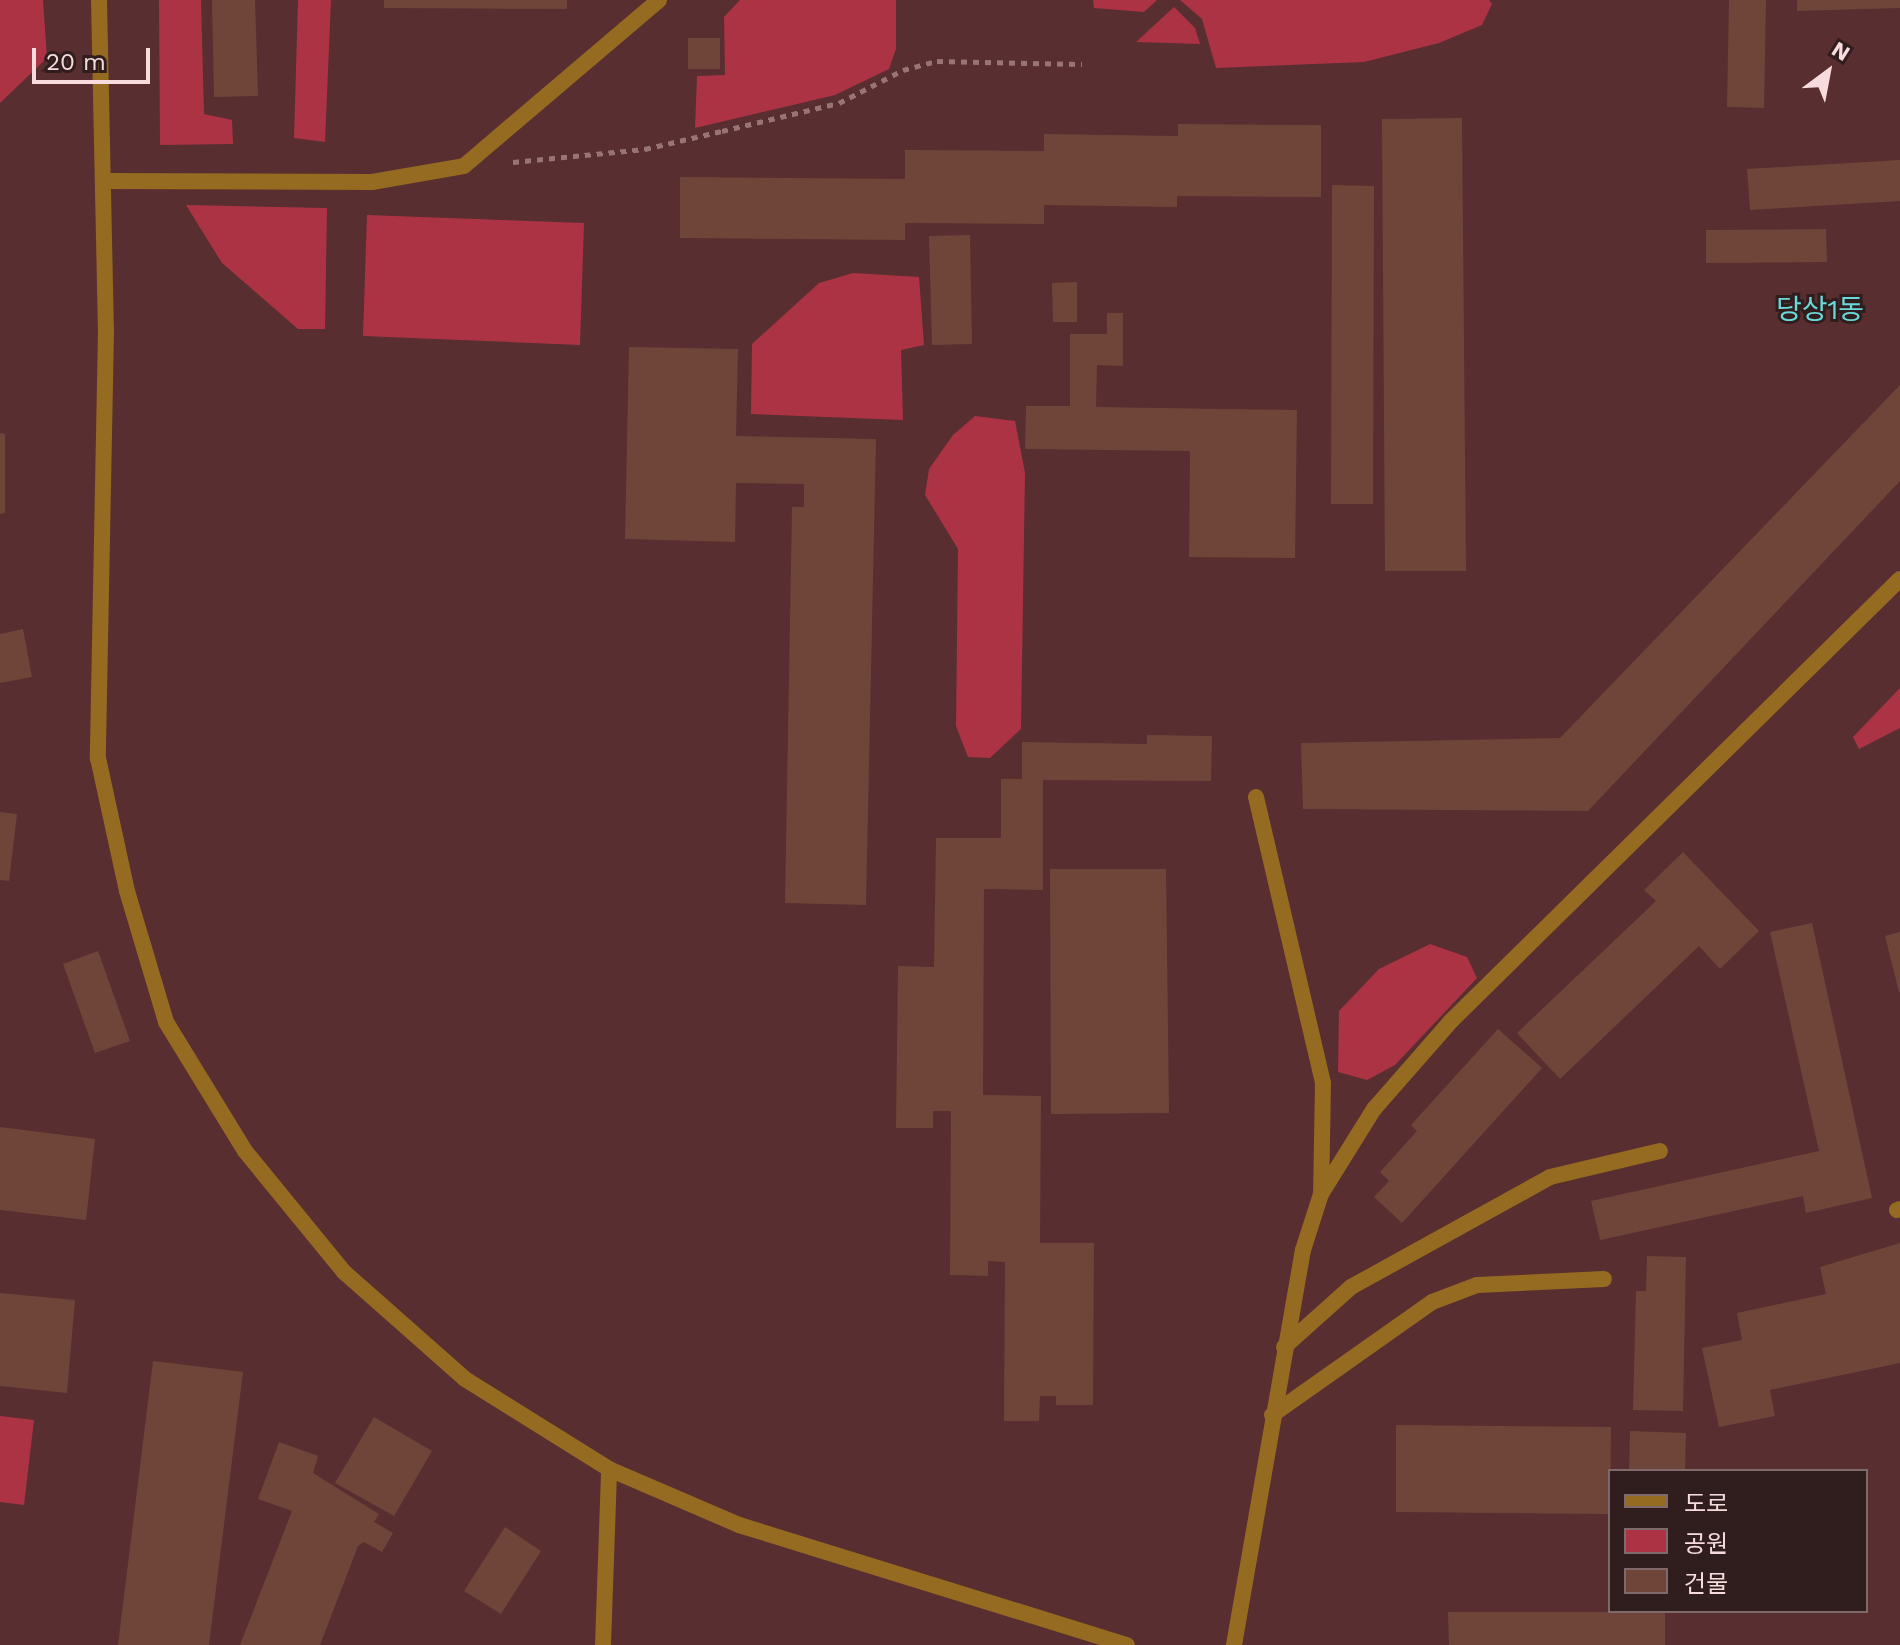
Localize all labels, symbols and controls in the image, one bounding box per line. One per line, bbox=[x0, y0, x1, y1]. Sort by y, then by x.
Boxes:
scale bar bbox=[36, 32, 154, 82]
north arrow bbox=[1788, 32, 1868, 112]
text: N bbox=[1827, 36, 1855, 66]
text: 20 m bbox=[46, 48, 106, 76]
district label: 당상1동 bbox=[1776, 293, 1864, 327]
legend bbox=[1608, 1469, 1868, 1613]
text: 도로 bbox=[1684, 1490, 1728, 1518]
text: 공원 bbox=[1684, 1530, 1728, 1558]
text: 건물 bbox=[1684, 1570, 1728, 1598]

